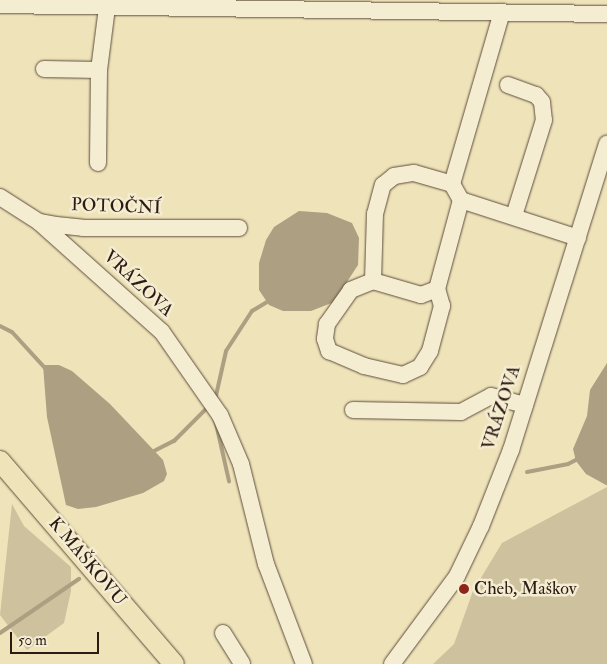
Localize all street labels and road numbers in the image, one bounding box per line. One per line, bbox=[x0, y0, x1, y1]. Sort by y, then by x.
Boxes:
street label: POTOČNÍ bbox=[71, 195, 161, 219]
street label: VRÁZOVA bbox=[99, 246, 177, 322]
street label: VRÁZOVA bbox=[478, 363, 526, 453]
street label: K MAŠKOVU bbox=[44, 513, 130, 611]

